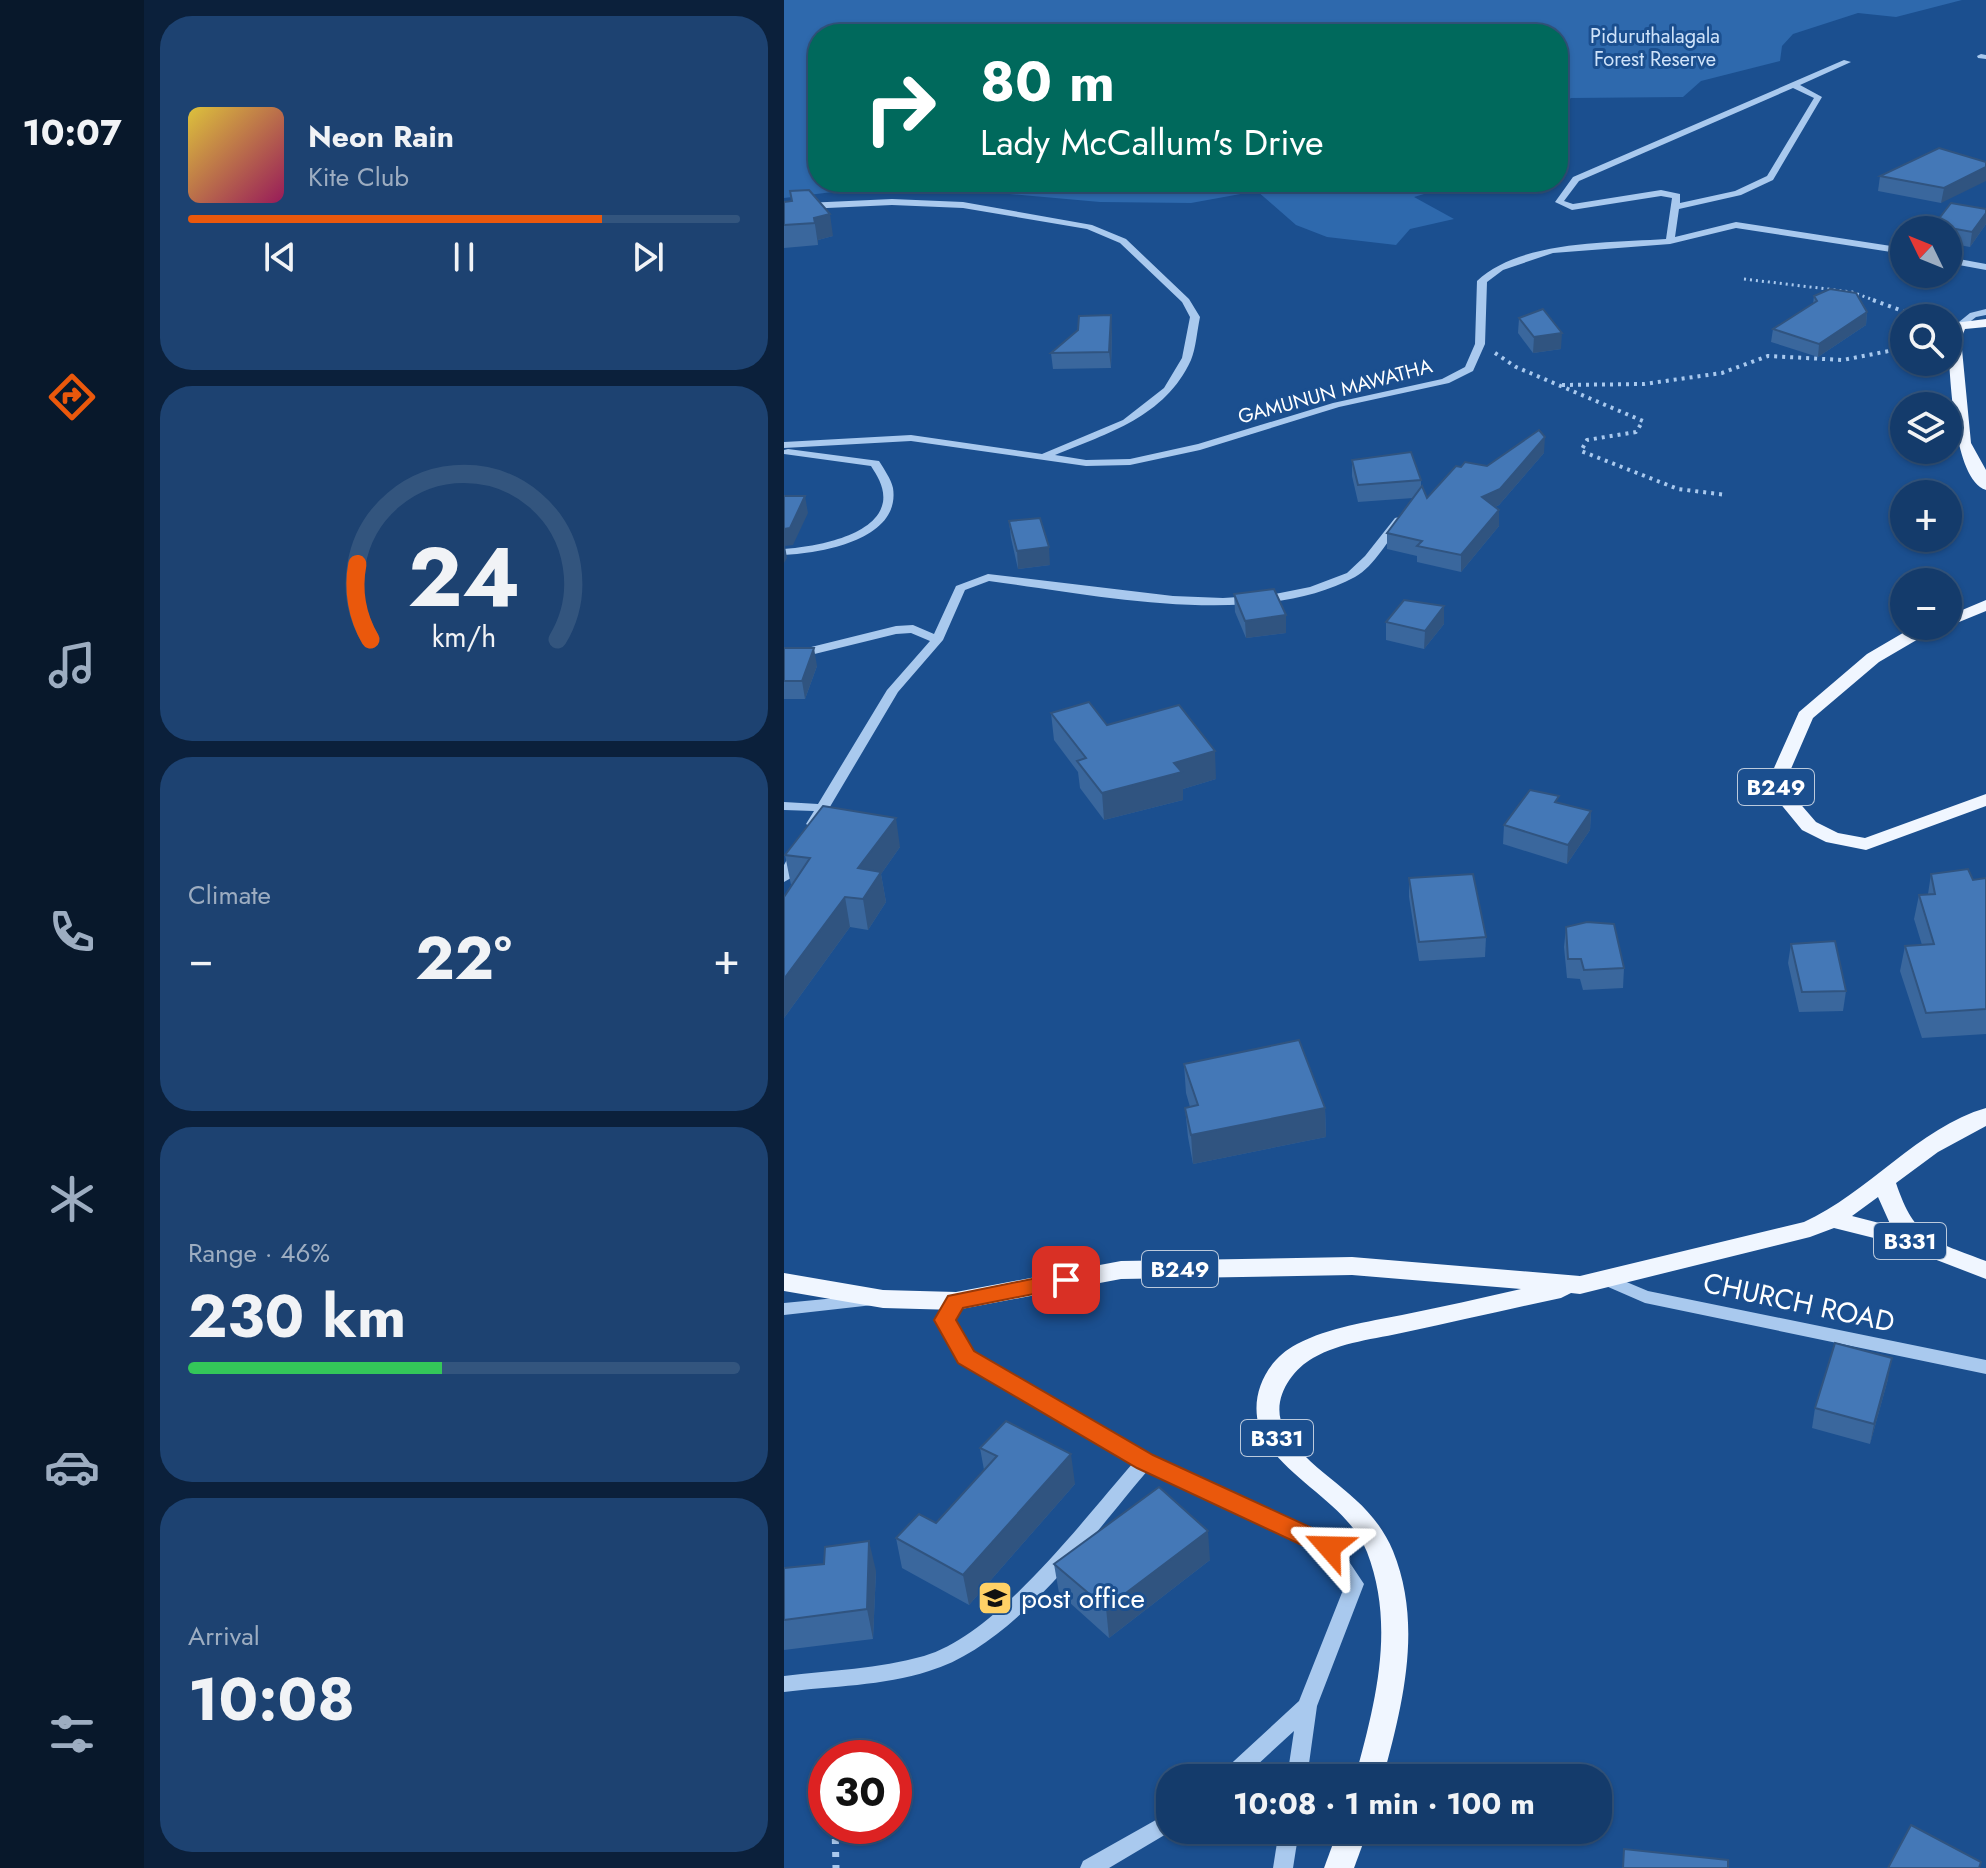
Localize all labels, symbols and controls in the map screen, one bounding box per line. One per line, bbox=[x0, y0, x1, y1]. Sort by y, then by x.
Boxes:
park label: Piduruthalagala Forest Reserve bbox=[1590, 22, 1720, 74]
text: 80 m bbox=[980, 41, 1115, 122]
icon: right bbox=[848, 56, 952, 160]
text: 10:07 bbox=[22, 106, 122, 158]
text: Neon Rain bbox=[308, 115, 454, 158]
text: Lady McCallum's Drive bbox=[980, 116, 1323, 168]
text: Kite Club bbox=[308, 158, 409, 196]
north arrow bbox=[1890, 216, 1962, 288]
map controls bbox=[1890, 216, 1962, 640]
icon: previous bbox=[258, 235, 302, 279]
icon: pause bbox=[442, 235, 486, 279]
icon: next bbox=[626, 235, 670, 279]
button: search bbox=[1890, 304, 1962, 376]
street label: GAMUNUN MAWATHA bbox=[1235, 351, 1436, 431]
icon: directions bbox=[44, 369, 100, 425]
button: layers bbox=[1890, 392, 1962, 464]
button: + bbox=[1890, 480, 1962, 552]
text: 24 bbox=[408, 516, 520, 636]
button: − bbox=[1890, 568, 1962, 640]
text: km/h bbox=[432, 616, 496, 658]
icon: music bbox=[44, 637, 100, 693]
road number: B249 bbox=[1738, 769, 1814, 805]
text: Climate bbox=[188, 876, 271, 914]
icon: phone bbox=[44, 904, 100, 960]
text: 22° bbox=[415, 915, 512, 1002]
text: − bbox=[188, 927, 214, 991]
text: + bbox=[713, 927, 740, 991]
icon: climate bbox=[44, 1171, 100, 1227]
road number: B331 bbox=[1874, 1223, 1946, 1259]
text: Range · 46% bbox=[188, 1234, 330, 1272]
pin bbox=[1032, 1246, 1100, 1314]
road number: B249 bbox=[1142, 1251, 1218, 1287]
icon: arrive bbox=[1044, 1258, 1088, 1302]
street label: CHURCH ROAD bbox=[1700, 1262, 1898, 1343]
text: 230 km bbox=[188, 1273, 406, 1360]
road number: B331 bbox=[1241, 1420, 1313, 1456]
icon: car bbox=[44, 1439, 100, 1495]
position arrow bbox=[1287, 1505, 1371, 1589]
place label: post office bbox=[1021, 1578, 1145, 1619]
school or university icon: post office bbox=[976, 1579, 1014, 1617]
text: Arrival bbox=[188, 1617, 260, 1655]
text: 10:08 bbox=[188, 1656, 355, 1743]
icon: filters bbox=[44, 1706, 100, 1762]
speed limit sign: 30 bbox=[808, 1740, 912, 1844]
text: 10:08 · 1 min · 100 m bbox=[1233, 1782, 1535, 1825]

